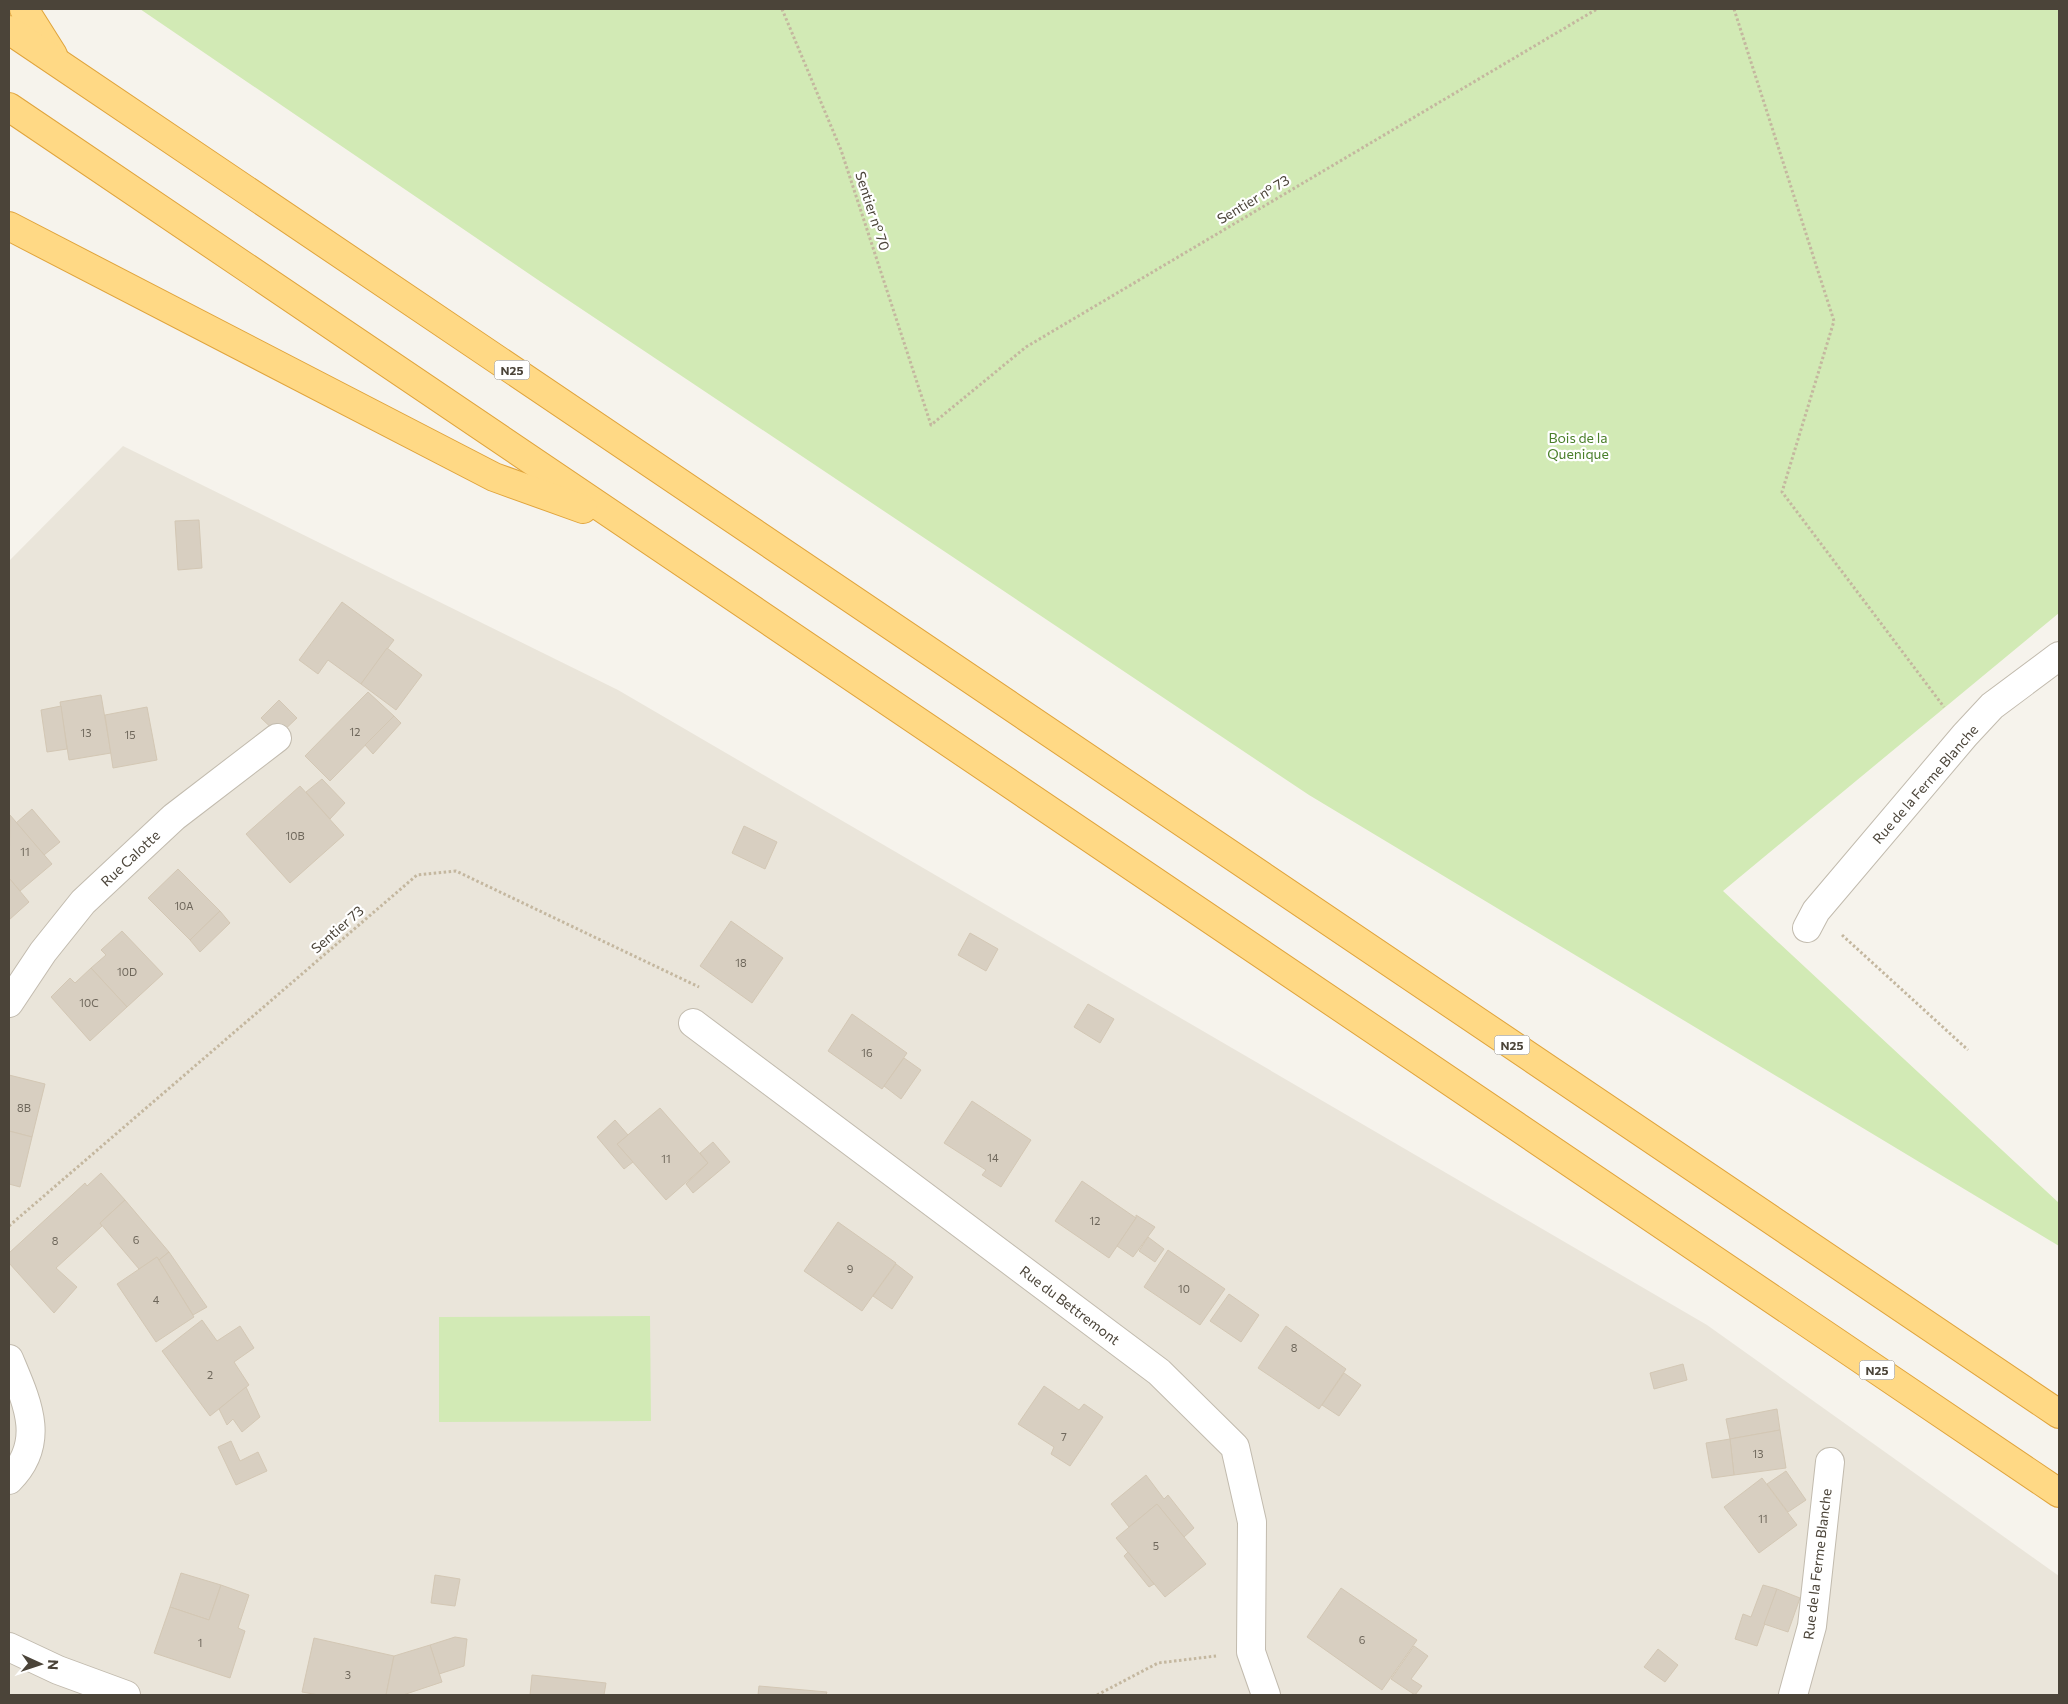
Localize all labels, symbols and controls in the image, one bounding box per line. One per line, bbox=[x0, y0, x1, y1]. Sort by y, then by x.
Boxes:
street label: Sentier n° 70 bbox=[852, 169, 894, 253]
street label: Sentier n° 73 bbox=[1214, 171, 1292, 227]
road number: N25 bbox=[494, 360, 530, 380]
park label: Bois de la Quenique bbox=[1547, 429, 1609, 462]
street label: Rue de la Ferme Blanche bbox=[1869, 721, 1981, 847]
house number: 12 bbox=[350, 725, 360, 738]
house number: 13 bbox=[81, 726, 91, 739]
house number: 15 bbox=[124, 728, 136, 741]
street label: Rue Calotte bbox=[97, 826, 163, 890]
house number: 10B bbox=[286, 829, 304, 842]
house number: 11 bbox=[20, 845, 30, 858]
house number: 10A bbox=[174, 899, 194, 912]
street label: Sentier 73 bbox=[307, 902, 367, 956]
house number: 18 bbox=[735, 956, 747, 969]
house number: 10D bbox=[117, 965, 137, 978]
house number: 10C bbox=[79, 996, 99, 1009]
road number: N25 bbox=[1494, 1036, 1530, 1054]
house number: 16 bbox=[861, 1046, 873, 1059]
house number: 8B bbox=[17, 1101, 31, 1114]
house number: 14 bbox=[987, 1151, 999, 1164]
house number: 11 bbox=[661, 1152, 671, 1165]
house number: 12 bbox=[1090, 1214, 1100, 1227]
house number: 6 bbox=[133, 1233, 140, 1246]
house number: 8 bbox=[52, 1234, 59, 1247]
house number: 9 bbox=[847, 1262, 854, 1275]
street label: Rue du Bettremont bbox=[1017, 1262, 1123, 1348]
house number: 10 bbox=[1178, 1282, 1190, 1295]
house number: 4 bbox=[153, 1293, 160, 1306]
house number: 8 bbox=[1291, 1341, 1298, 1354]
road number: N25 bbox=[1860, 1360, 1894, 1380]
house number: 2 bbox=[207, 1368, 213, 1381]
house number: 7 bbox=[1061, 1430, 1067, 1443]
house number: 13 bbox=[1753, 1447, 1763, 1460]
street label: Rue de la Ferme Blanche bbox=[1799, 1487, 1835, 1641]
house number: 11 bbox=[1758, 1512, 1768, 1525]
house number: 5 bbox=[1153, 1539, 1159, 1552]
house number: 6 bbox=[1359, 1633, 1366, 1646]
house number: 1 bbox=[198, 1636, 202, 1649]
north arrow bbox=[15, 1639, 65, 1689]
text: N bbox=[45, 1659, 62, 1670]
house number: 3 bbox=[345, 1668, 351, 1681]

